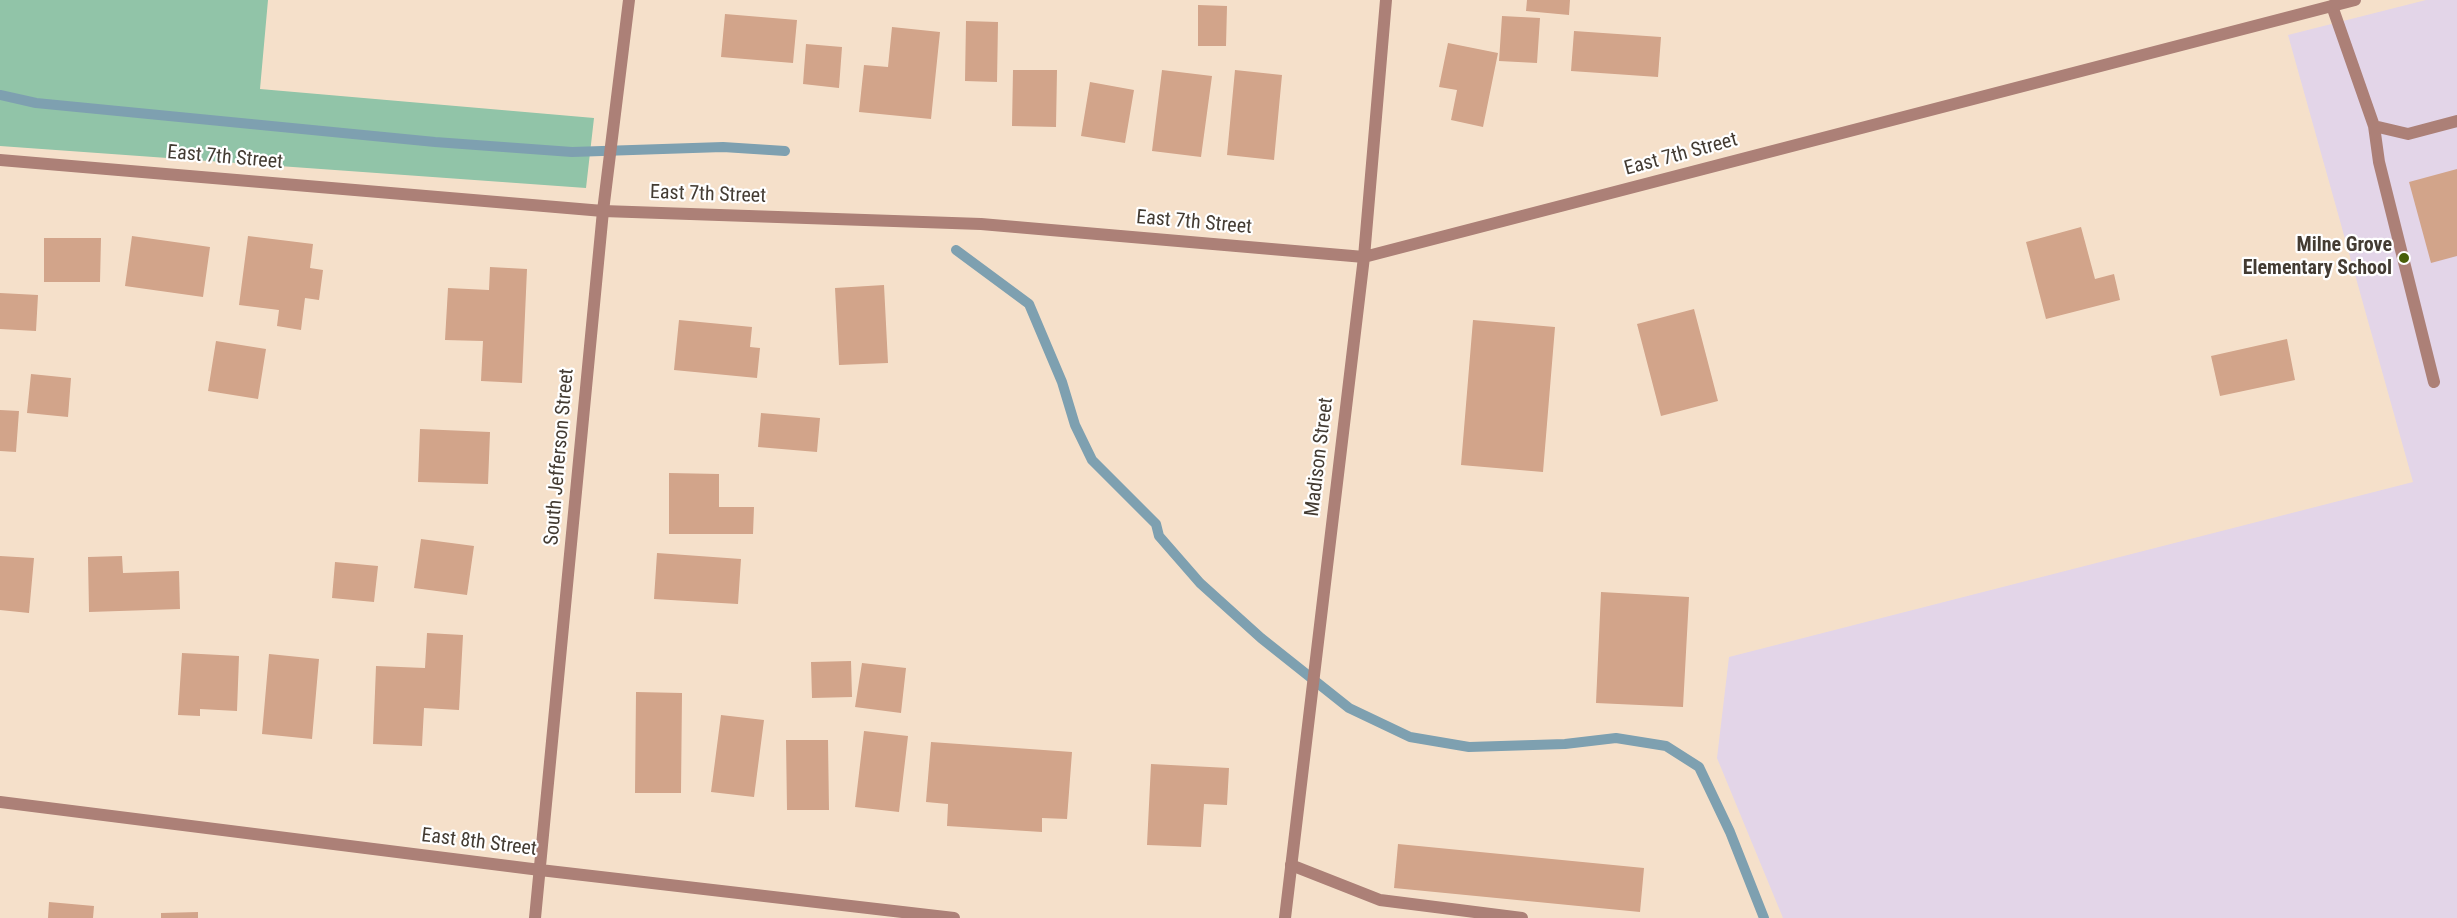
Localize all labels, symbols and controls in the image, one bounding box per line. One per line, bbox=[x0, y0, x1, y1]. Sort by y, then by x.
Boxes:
street label: East 7th Street bbox=[1622, 128, 1740, 182]
street label: East 7th Street bbox=[166, 141, 284, 175]
street label: East 7th Street bbox=[650, 181, 766, 209]
street label: East 7th Street bbox=[1135, 206, 1253, 240]
place label: Milne Grove Elementary School bbox=[2243, 234, 2392, 281]
marker: Milne Grove Elementary School bbox=[2397, 251, 2411, 265]
street label: South Jefferson Street bbox=[540, 368, 580, 546]
street label: Madison Street bbox=[1301, 396, 1339, 518]
street label: East 8th Street bbox=[420, 824, 538, 862]

